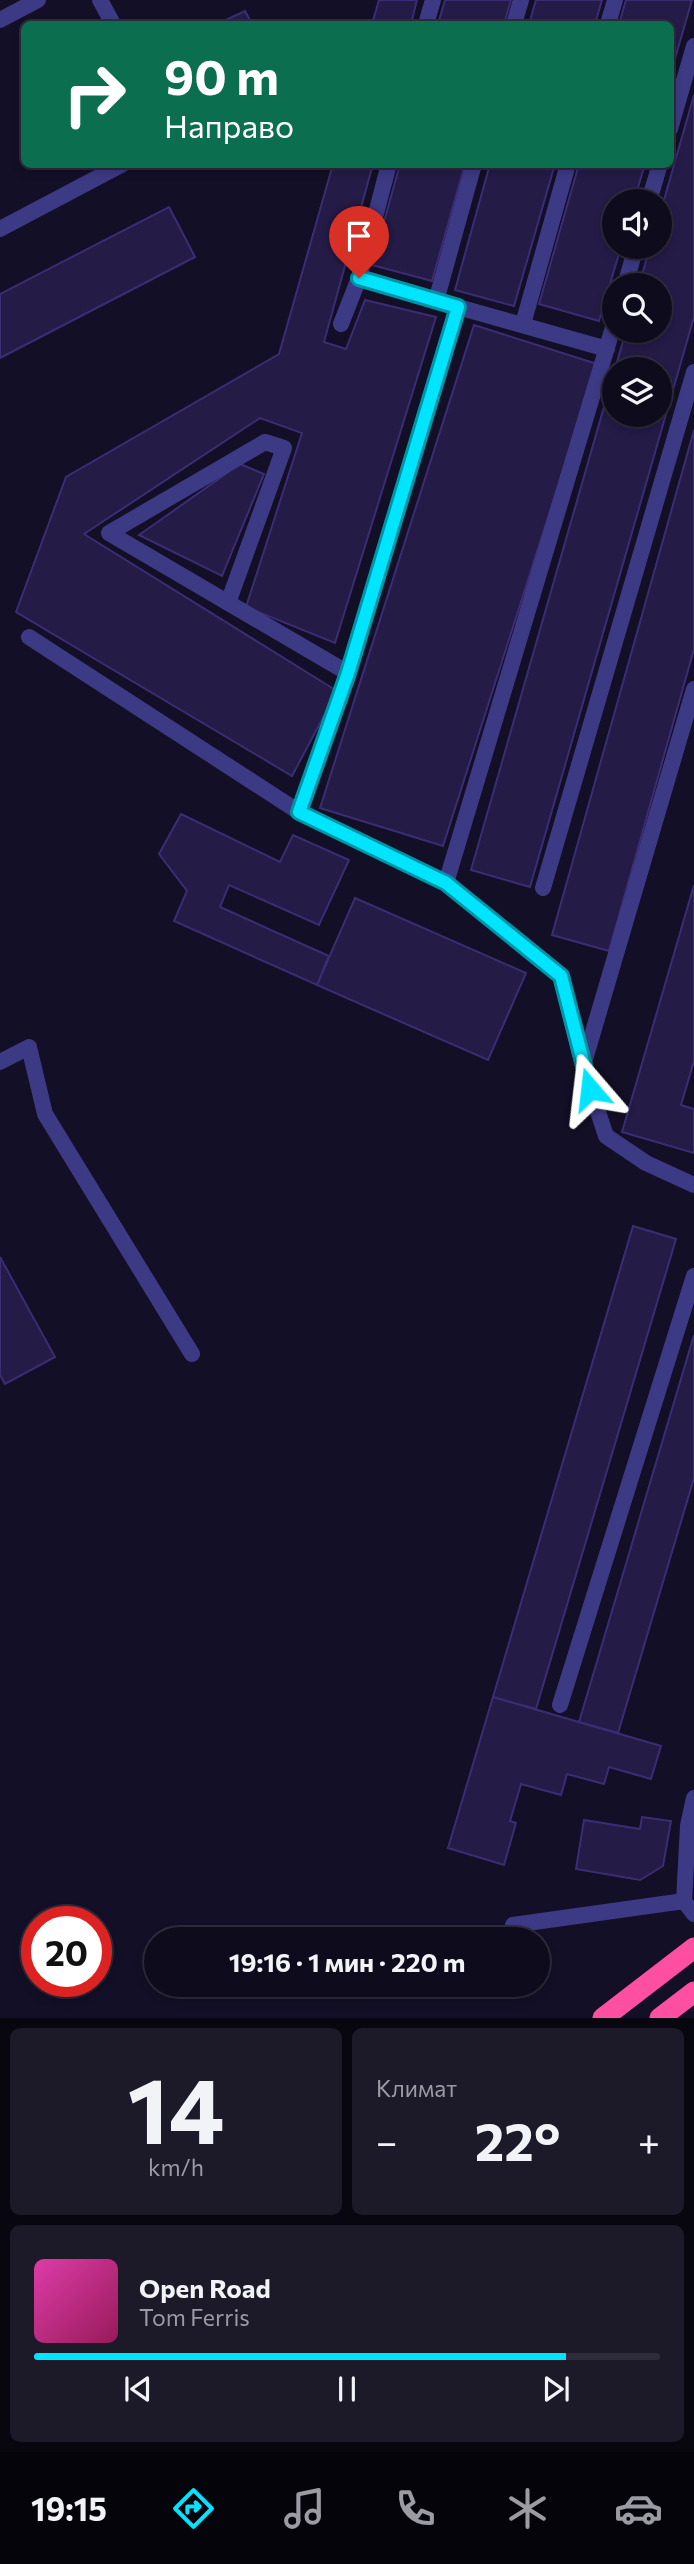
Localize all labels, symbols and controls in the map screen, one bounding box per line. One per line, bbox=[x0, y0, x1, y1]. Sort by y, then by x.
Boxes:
text: 90 m bbox=[164, 45, 279, 105]
icon: right bbox=[49, 49, 140, 140]
text: Направо bbox=[164, 105, 294, 145]
map controls bbox=[602, 189, 672, 427]
button: sound bbox=[602, 189, 672, 259]
pin bbox=[329, 206, 389, 278]
icon: arrive bbox=[340, 217, 378, 255]
button: search bbox=[602, 273, 672, 343]
button: layers bbox=[602, 357, 672, 427]
position arrow bbox=[553, 1052, 627, 1126]
speed limit sign: 20 bbox=[21, 1906, 112, 1997]
text: 19:16 · 1 мин · 220 m bbox=[229, 1946, 465, 1977]
text: 14 bbox=[127, 2051, 225, 2163]
text: Климат bbox=[376, 2074, 457, 2102]
text: 22° bbox=[475, 2108, 560, 2172]
text: − bbox=[376, 2117, 398, 2164]
text: + bbox=[638, 2117, 660, 2164]
text: km/h bbox=[148, 2153, 204, 2181]
text: Open Road bbox=[139, 2272, 271, 2303]
text: Tom Ferris bbox=[139, 2303, 250, 2331]
icon: previous bbox=[119, 2370, 157, 2408]
icon: pause bbox=[328, 2370, 366, 2408]
icon: next bbox=[537, 2370, 575, 2408]
icon: directions bbox=[169, 2484, 218, 2533]
icon: music bbox=[280, 2484, 329, 2533]
icon: phone bbox=[391, 2484, 440, 2533]
icon: climate bbox=[503, 2484, 552, 2533]
icon: car bbox=[614, 2484, 663, 2533]
text: 19:15 bbox=[31, 2488, 107, 2528]

